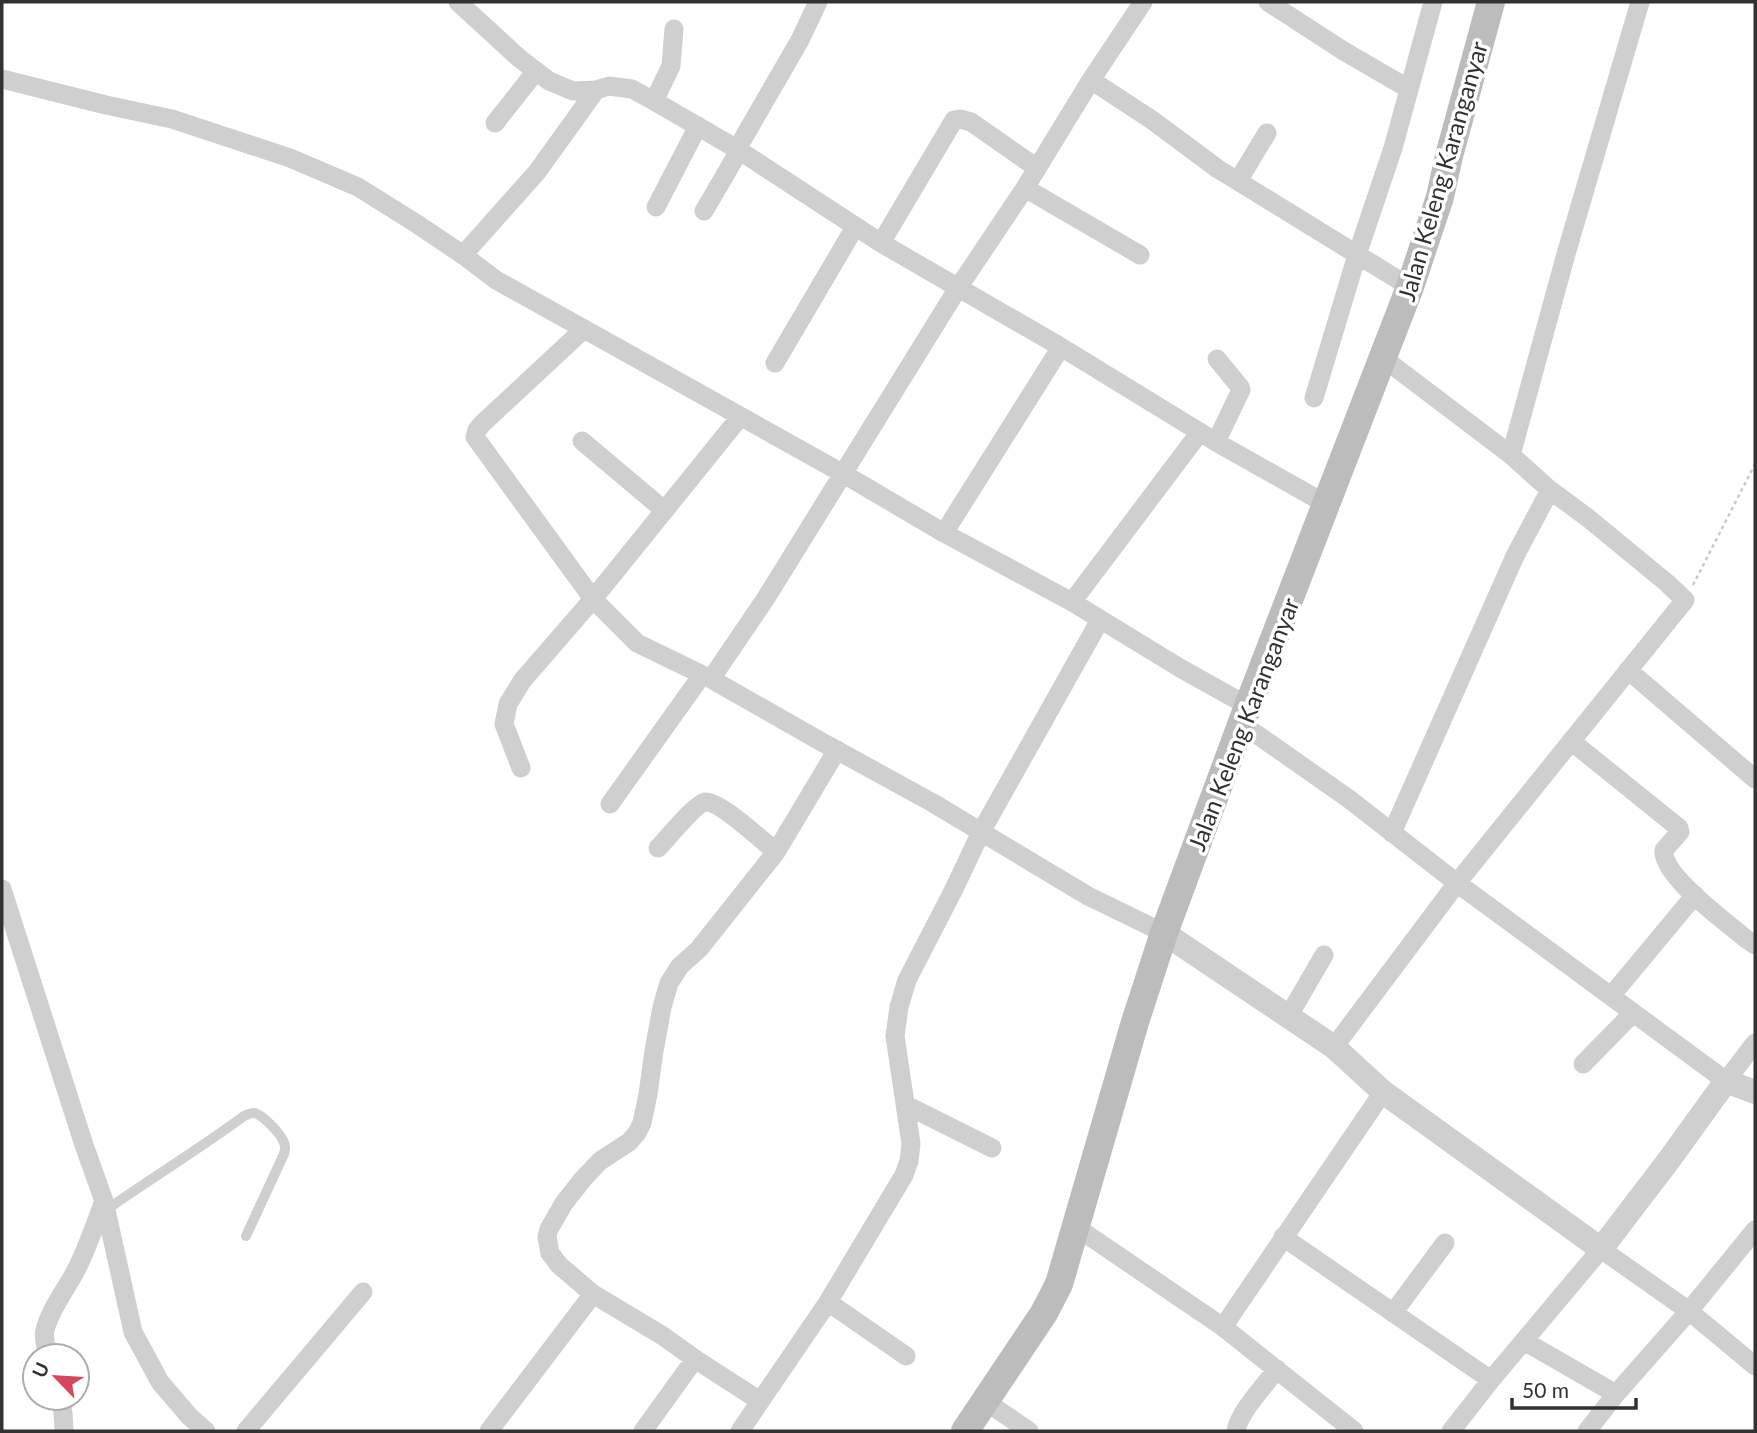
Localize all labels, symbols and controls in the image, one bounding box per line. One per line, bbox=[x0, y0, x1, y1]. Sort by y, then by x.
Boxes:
street label: Jalan Keleng Karanganyar bbox=[1391, 38, 1493, 304]
street label: Jalan Keleng Karanganyar bbox=[1181, 593, 1305, 855]
north arrow bbox=[21, 1342, 91, 1412]
text: U bbox=[27, 1358, 54, 1381]
scale bar bbox=[1512, 1366, 1636, 1410]
text: 50 m bbox=[1522, 1377, 1569, 1402]

